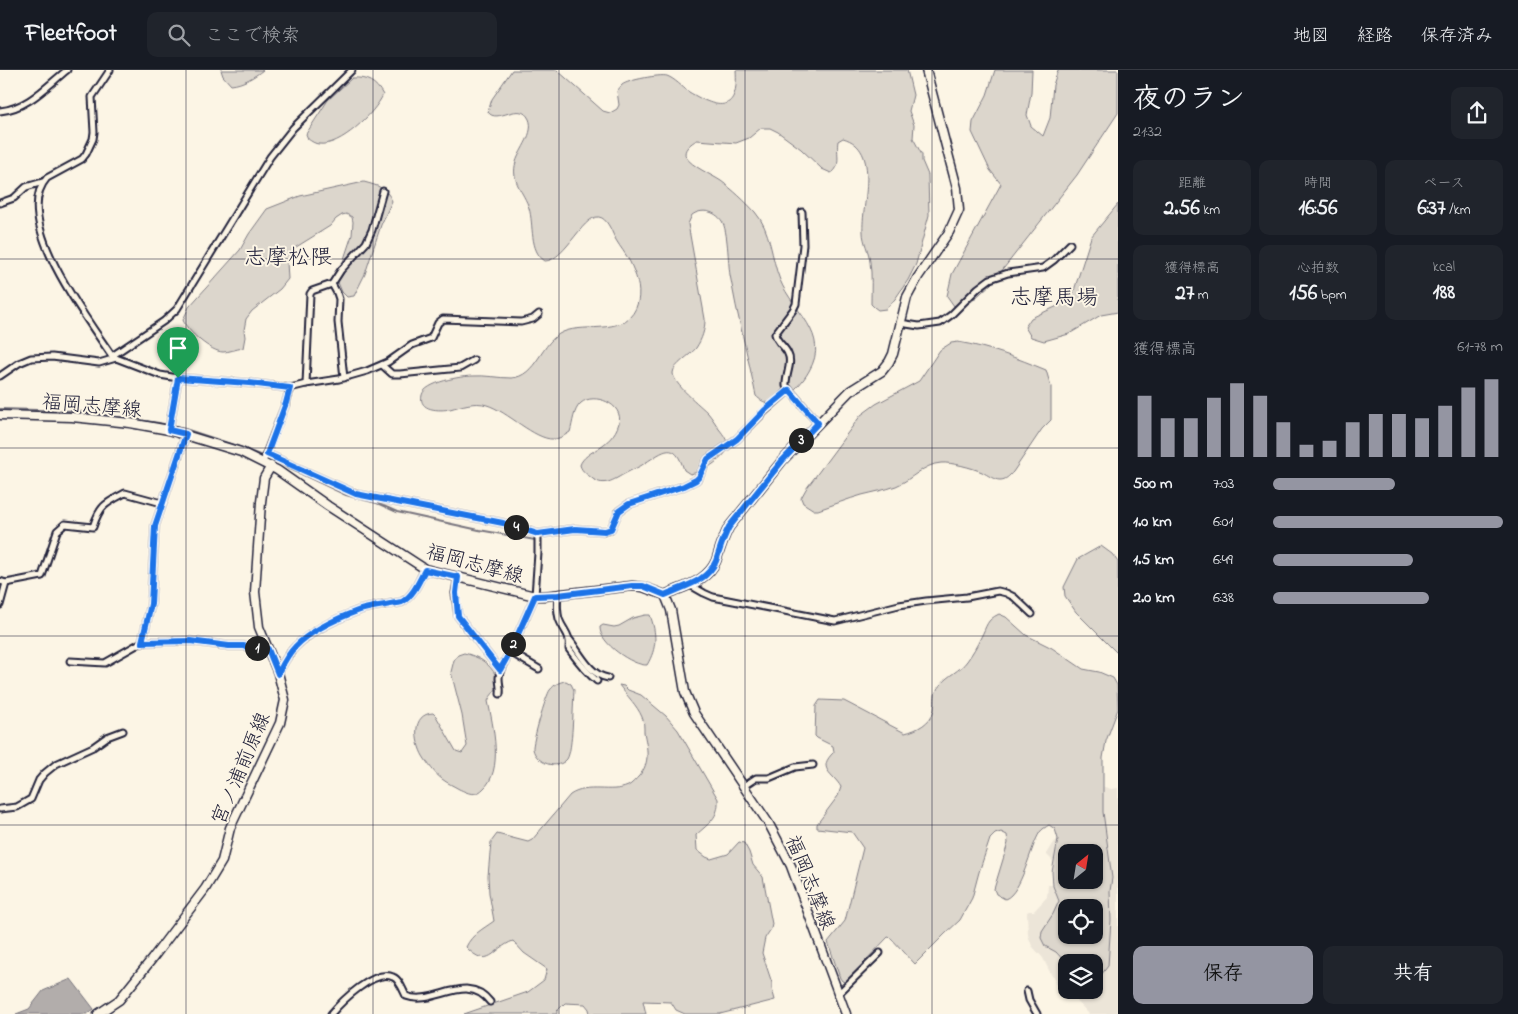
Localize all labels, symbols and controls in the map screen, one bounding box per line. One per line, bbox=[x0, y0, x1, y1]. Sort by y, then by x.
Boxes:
search box bbox=[147, 12, 497, 57]
text: Fleetfoot bbox=[25, 17, 117, 52]
icon: search bbox=[165, 21, 193, 49]
text: ここで検索 bbox=[205, 23, 300, 50]
text: 地図 bbox=[1293, 24, 1329, 50]
text: 経路 bbox=[1357, 24, 1393, 50]
text: 保存済み bbox=[1421, 24, 1493, 50]
text: 夜のラン bbox=[1133, 80, 1245, 121]
button: share bbox=[1451, 87, 1503, 139]
text: 21:32 bbox=[1133, 120, 1162, 144]
text: 距離 bbox=[1178, 173, 1206, 194]
text: 時間 bbox=[1304, 173, 1332, 194]
text: ペース bbox=[1423, 173, 1465, 194]
text: 2.56 bbox=[1164, 194, 1200, 224]
text: 16:56 bbox=[1299, 194, 1337, 224]
text: 6:37 bbox=[1417, 194, 1446, 224]
text: km bbox=[1200, 200, 1220, 221]
text: /km bbox=[1446, 200, 1471, 221]
district label: 志摩松隈 bbox=[244, 243, 332, 275]
text: kcal bbox=[1433, 257, 1455, 278]
text: 獲得標高 bbox=[1164, 258, 1220, 279]
text: 心拍数 bbox=[1297, 258, 1339, 279]
text: 188 bbox=[1433, 278, 1455, 308]
text: 27 bbox=[1175, 279, 1194, 309]
text: 156 bbox=[1289, 279, 1317, 309]
district label: 志摩馬場 bbox=[1010, 283, 1098, 315]
text: m bbox=[1194, 285, 1209, 306]
text: bpm bbox=[1317, 285, 1347, 306]
pin bbox=[157, 327, 199, 378]
icon: arrive bbox=[164, 334, 192, 362]
text: 61–78 m bbox=[1457, 335, 1503, 359]
text: 獲得標高 bbox=[1133, 338, 1197, 362]
street label: 福岡志摩線 bbox=[41, 389, 143, 426]
pin: 3 bbox=[788, 428, 814, 452]
text: 3 bbox=[799, 430, 804, 451]
text: 500 m bbox=[1133, 472, 1172, 496]
text: 7:03 bbox=[1213, 472, 1234, 496]
text: 1.0 km bbox=[1133, 510, 1172, 534]
text: 6:01 bbox=[1213, 510, 1233, 534]
pin: 4 bbox=[504, 514, 528, 540]
text: 4 bbox=[514, 517, 519, 538]
street label: 福岡志摩線 bbox=[422, 538, 526, 592]
text: 1.5 km bbox=[1133, 548, 1174, 572]
text: 6:49 bbox=[1213, 548, 1233, 572]
text: 2.0 km bbox=[1133, 586, 1175, 610]
text: 6:38 bbox=[1213, 586, 1234, 610]
pin: 2 bbox=[500, 632, 526, 656]
text: 2 bbox=[510, 634, 517, 655]
pin: 1 bbox=[244, 636, 270, 660]
text: 1 bbox=[255, 638, 260, 659]
street label: 宮ノ浦前原線 bbox=[206, 708, 279, 830]
street label: 福岡志摩線 bbox=[777, 831, 841, 935]
north arrow bbox=[1058, 844, 1102, 889]
map controls bbox=[1058, 844, 1103, 999]
button: locate bbox=[1058, 899, 1103, 944]
button: 保存 bbox=[1133, 946, 1313, 1004]
button: 共有 bbox=[1323, 946, 1503, 1004]
button: layers bbox=[1058, 954, 1103, 999]

